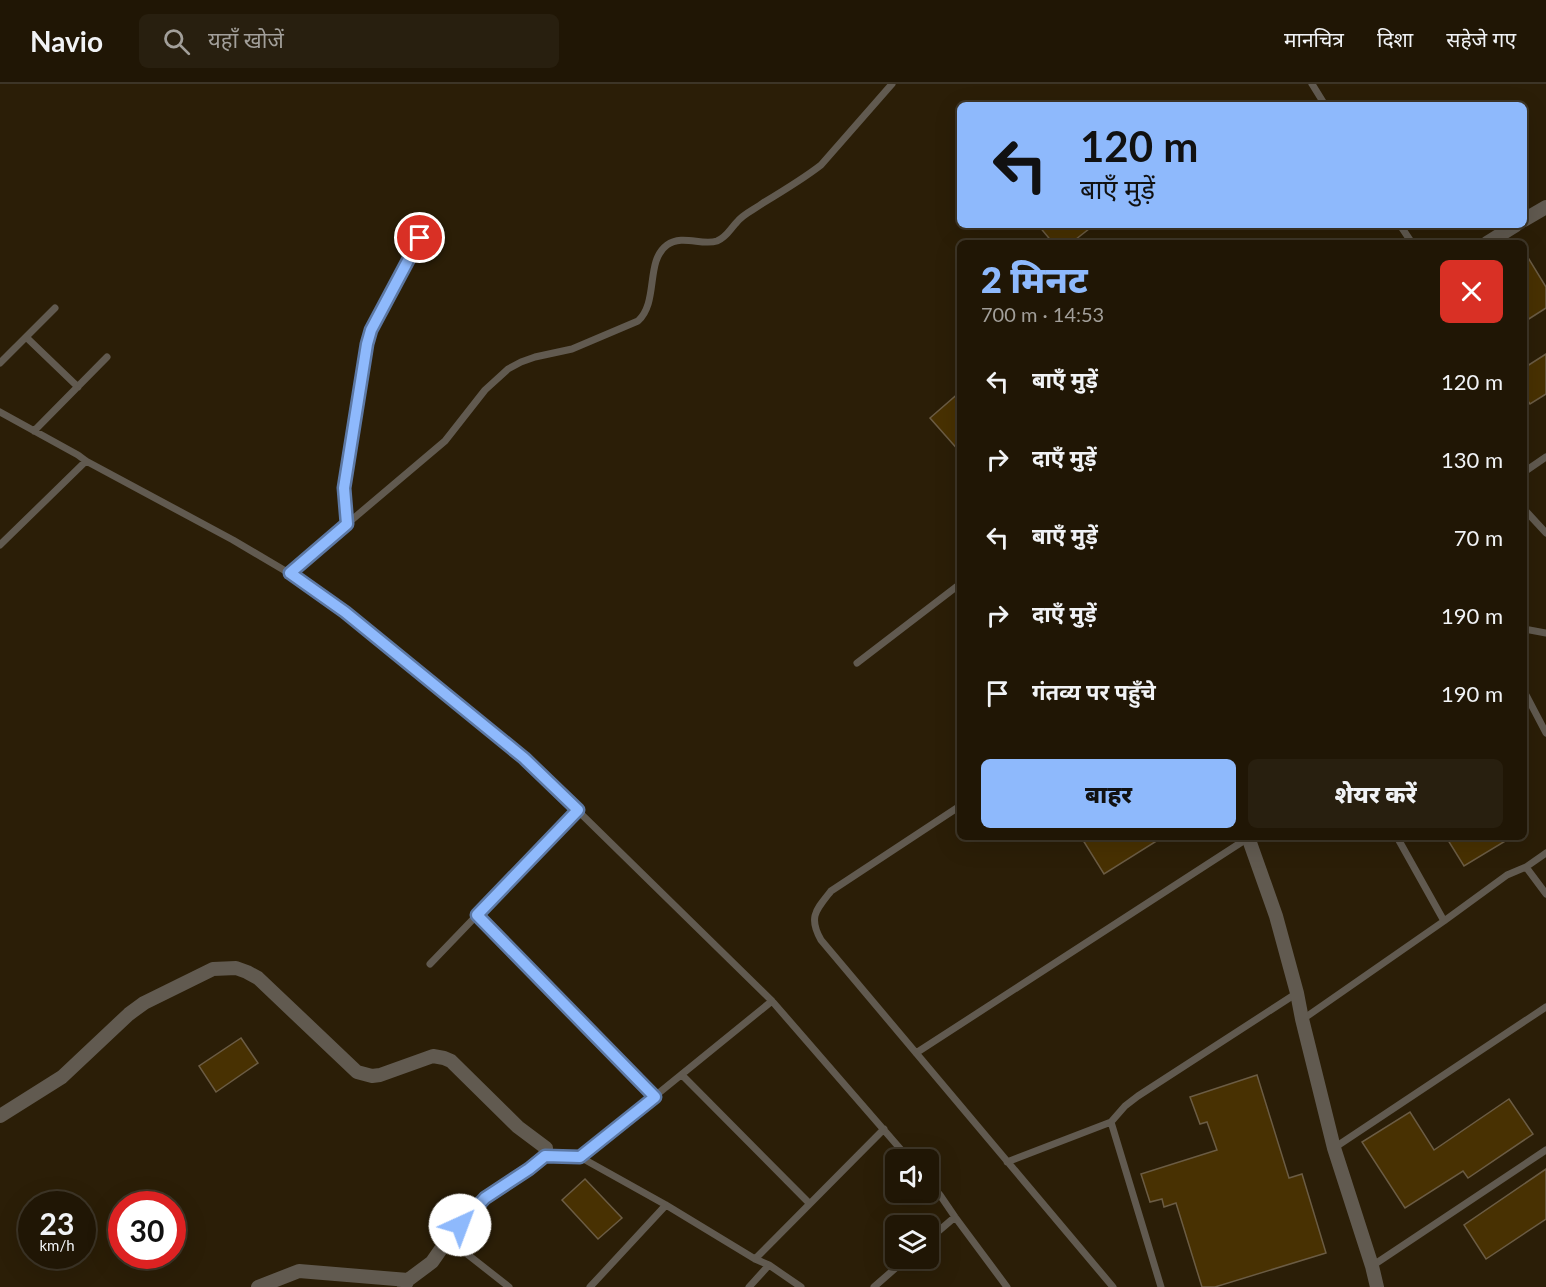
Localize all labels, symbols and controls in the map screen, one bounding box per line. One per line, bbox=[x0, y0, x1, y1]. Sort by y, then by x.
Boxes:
search box bbox=[139, 14, 559, 68]
text: Navio bbox=[30, 24, 103, 58]
icon: search bbox=[160, 25, 193, 58]
text: यहाँ खोजें bbox=[208, 26, 284, 53]
text: मानचित्र bbox=[1284, 26, 1344, 51]
text: दिशा bbox=[1377, 26, 1413, 51]
text: सहेजे गए bbox=[1446, 26, 1516, 51]
text: 120 m bbox=[1080, 121, 1198, 171]
icon: left bbox=[981, 126, 1059, 204]
text: बाएँ मुड़ें bbox=[1080, 172, 1155, 205]
pin bbox=[394, 212, 445, 263]
icon: arrive bbox=[403, 221, 436, 254]
text: 2 मिनट bbox=[981, 257, 1088, 301]
button: close bbox=[1440, 260, 1503, 323]
text: 700 m · 14:53 bbox=[981, 302, 1104, 326]
icon: left bbox=[981, 365, 1014, 398]
text: बाएँ मुड़ें bbox=[1032, 366, 1098, 393]
text: 120 m bbox=[1441, 368, 1503, 395]
icon: right bbox=[981, 443, 1014, 476]
text: दाएँ मुड़ें bbox=[1032, 444, 1096, 471]
text: 130 m bbox=[1441, 446, 1503, 473]
icon: left bbox=[981, 521, 1014, 554]
text: बाएँ मुड़ें bbox=[1032, 522, 1098, 549]
text: 70 m bbox=[1454, 524, 1503, 551]
icon: right bbox=[981, 599, 1014, 632]
text: दाएँ मुड़ें bbox=[1032, 600, 1096, 627]
text: 190 m bbox=[1441, 602, 1503, 629]
icon: arrive bbox=[981, 677, 1014, 710]
text: गंतव्य पर पहुँचे bbox=[1032, 678, 1156, 705]
text: 190 m bbox=[1441, 680, 1503, 707]
button: बाहर bbox=[981, 759, 1236, 828]
button: शेयर करें bbox=[1248, 759, 1503, 828]
map controls bbox=[885, 1149, 939, 1269]
button: sound bbox=[885, 1149, 939, 1203]
speed limit sign: 30 bbox=[108, 1191, 186, 1269]
position arrow bbox=[428, 1193, 492, 1257]
text: 23 bbox=[40, 1205, 74, 1241]
button: layers bbox=[885, 1215, 939, 1269]
text: km/h bbox=[39, 1236, 75, 1254]

